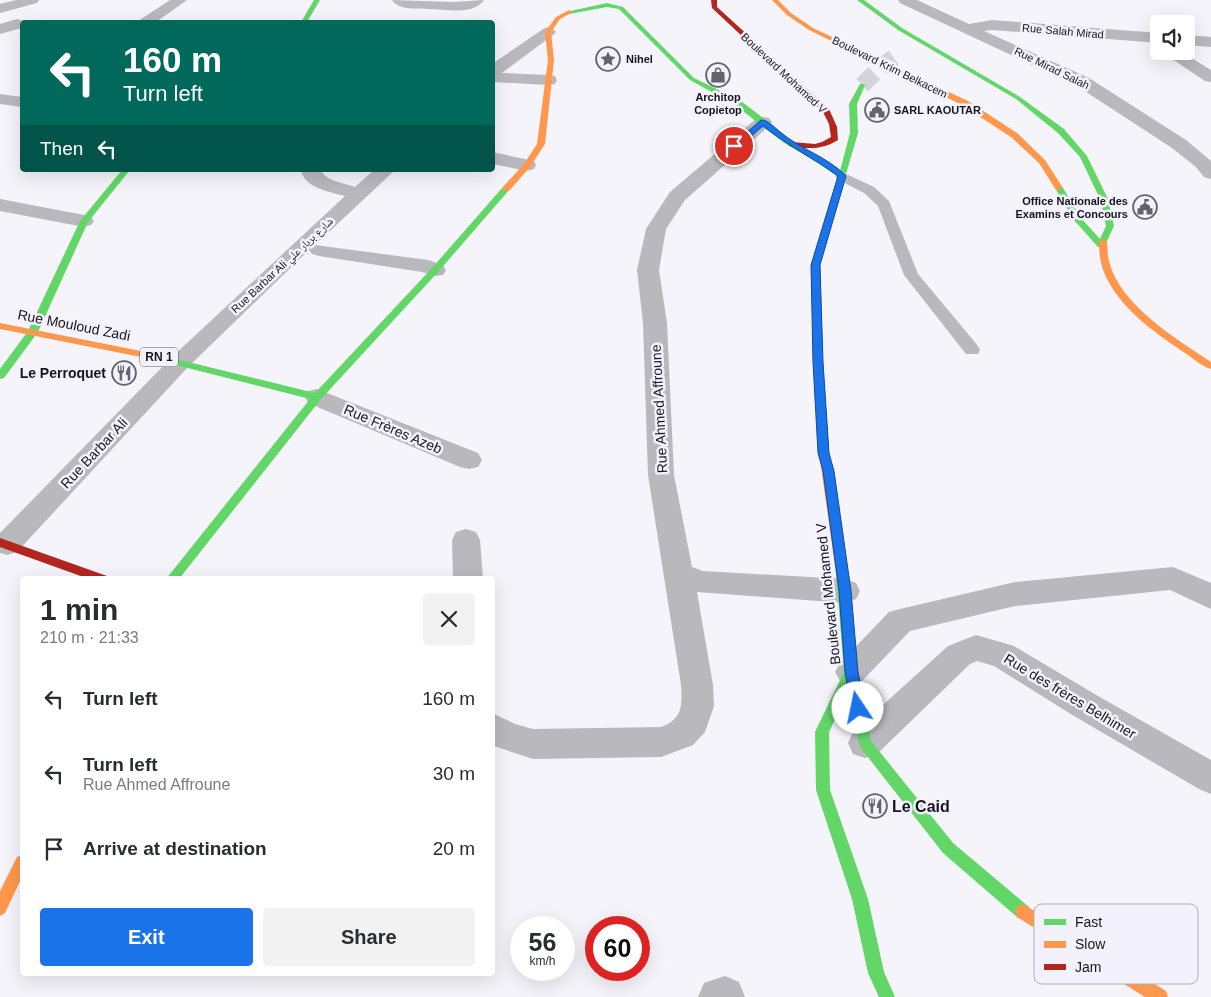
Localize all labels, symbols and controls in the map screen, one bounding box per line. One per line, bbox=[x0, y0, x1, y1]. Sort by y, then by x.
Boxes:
map controls bbox=[1150, 15, 1195, 60]
button: sound bbox=[1150, 15, 1195, 60]
street label: Rue Salah Mirad bbox=[1022, 21, 1104, 41]
street label: Boulevard Mohamed V bbox=[739, 30, 829, 116]
street label: Boulevard Krim Belkacem bbox=[830, 34, 950, 100]
icon: left bbox=[40, 40, 105, 105]
text: 160 m bbox=[123, 40, 222, 79]
street label: Rue Mirad Salah bbox=[1013, 45, 1091, 91]
place icon: Nihel bbox=[595, 46, 621, 72]
place label: Nihel bbox=[626, 53, 653, 65]
shop icon: Architop Copietop bbox=[705, 62, 731, 88]
text: Turn left bbox=[123, 81, 203, 106]
place label: Architop Copietop bbox=[694, 91, 742, 116]
public building icon: SARL KAOUTAR bbox=[864, 97, 890, 123]
place label: SARL KAOUTAR bbox=[894, 104, 981, 116]
pin bbox=[713, 125, 755, 167]
icon: arrive bbox=[720, 132, 748, 160]
icon: left bbox=[93, 135, 121, 163]
text: Then bbox=[40, 138, 83, 159]
public building icon: Office Nationale des Examins et Concours bbox=[1132, 194, 1158, 220]
place label: Office Nationale des Examins et Concours bbox=[1016, 195, 1128, 220]
street label: Rue Barbar Ali شارع بربار علي bbox=[229, 215, 337, 317]
street label: Rue Mouloud Zadi bbox=[16, 306, 132, 344]
street label: Rue Ahmed Affroune bbox=[648, 344, 670, 474]
road number: RN 1 bbox=[140, 348, 178, 367]
restaurant icon: Le Perroquet bbox=[111, 360, 137, 386]
place label: Le Perroquet bbox=[20, 365, 106, 381]
street label: Rue Frères Azeb bbox=[342, 401, 445, 457]
street label: Rue Barbar Ali bbox=[57, 415, 131, 491]
street label: Boulevard Mohamed V bbox=[813, 522, 843, 666]
text: 1 min bbox=[40, 593, 118, 626]
button: close bbox=[423, 593, 475, 645]
text: 210 m · 21:33 bbox=[40, 629, 139, 646]
street label: Rue des frères Belhimer bbox=[1001, 650, 1139, 742]
position arrow bbox=[831, 681, 883, 733]
icon: left bbox=[40, 685, 68, 713]
text: Turn left bbox=[83, 688, 158, 709]
text: 160 m bbox=[422, 688, 475, 709]
text: Turn left bbox=[83, 754, 158, 775]
icon: left bbox=[40, 760, 68, 788]
text: 30 m bbox=[433, 763, 475, 784]
text: Rue Ahmed Affroune bbox=[83, 776, 230, 793]
restaurant icon: Le Caid bbox=[862, 793, 888, 819]
place label: Le Caid bbox=[892, 798, 950, 815]
icon: arrive bbox=[40, 835, 68, 863]
text: Arrive at destination bbox=[83, 838, 267, 859]
text: 20 m bbox=[433, 838, 475, 859]
legend bbox=[1034, 904, 1198, 984]
button: Exit bbox=[40, 908, 253, 966]
button: Share bbox=[263, 908, 475, 966]
text: Fast bbox=[1075, 914, 1102, 930]
speed limit sign: 60 bbox=[585, 916, 650, 981]
text: 56 bbox=[529, 928, 556, 956]
text: Slow bbox=[1075, 936, 1106, 952]
text: km/h bbox=[529, 954, 556, 968]
text: Jam bbox=[1075, 959, 1101, 975]

